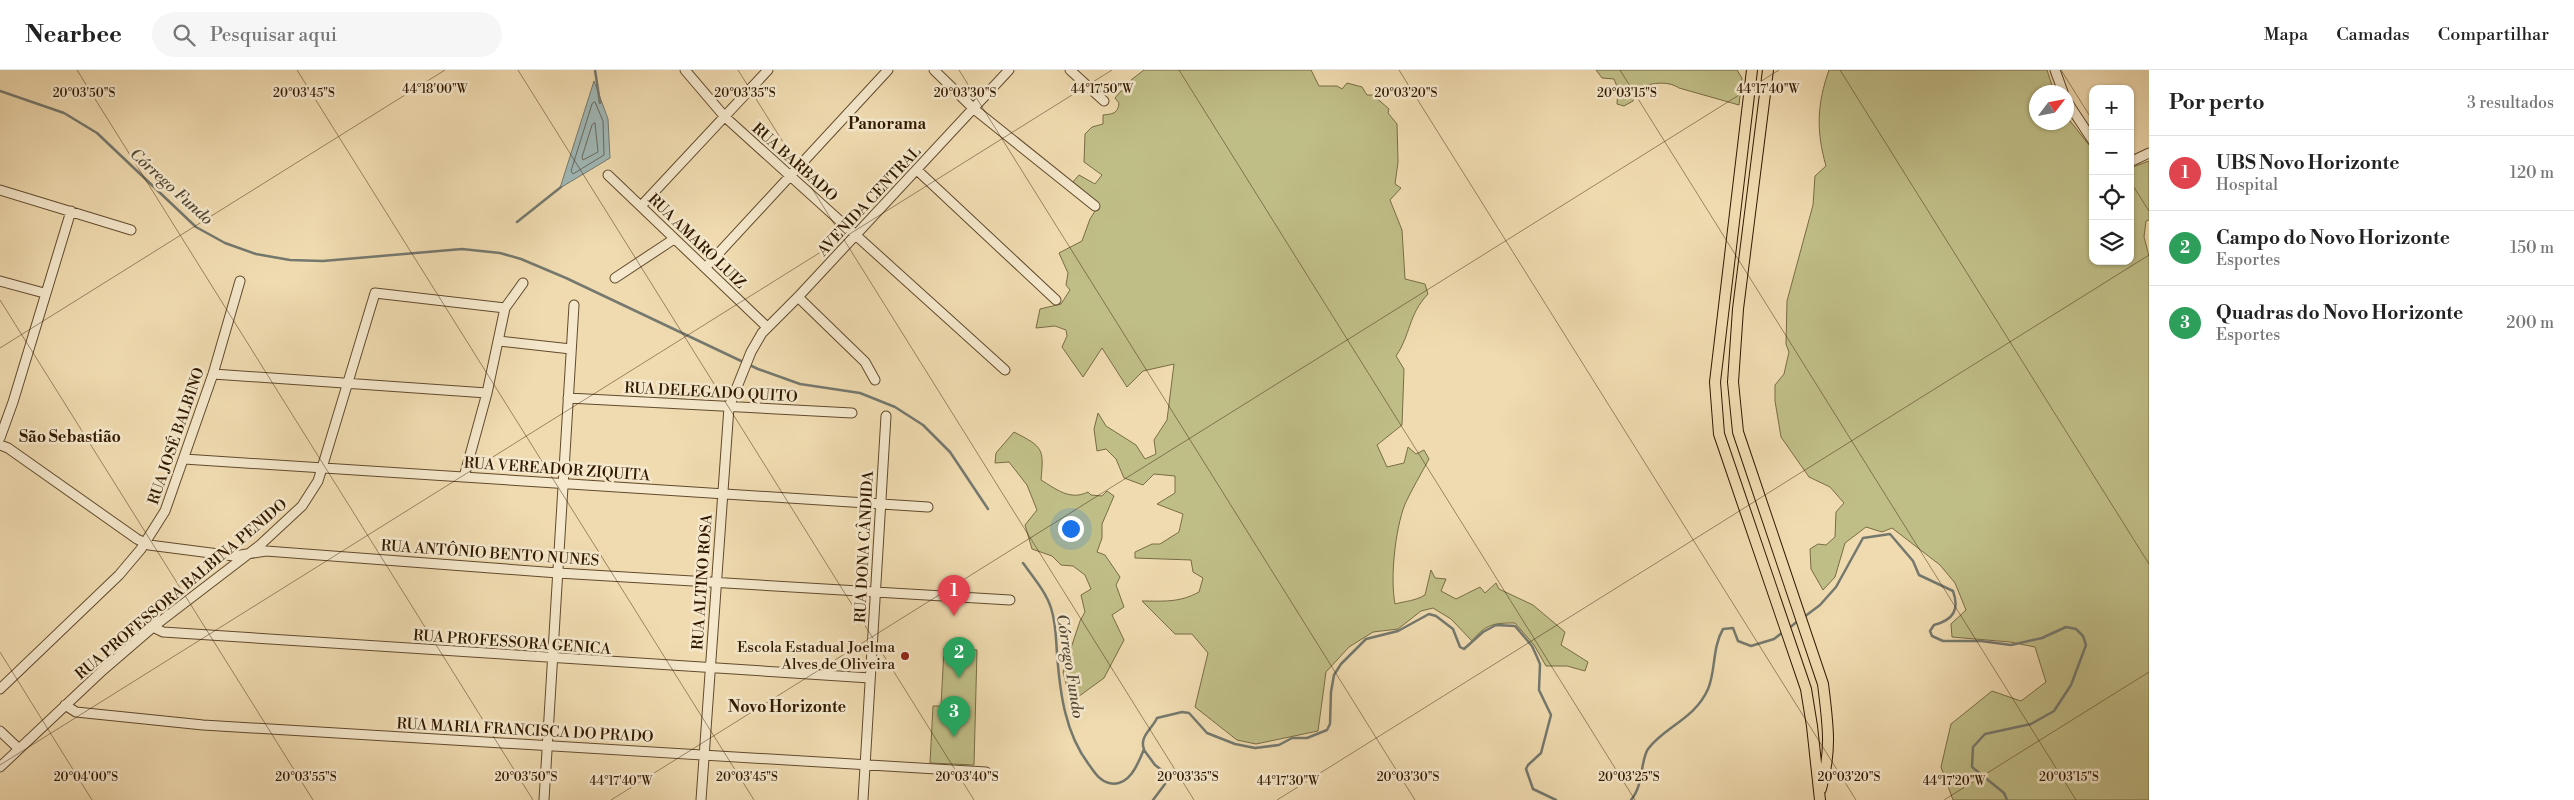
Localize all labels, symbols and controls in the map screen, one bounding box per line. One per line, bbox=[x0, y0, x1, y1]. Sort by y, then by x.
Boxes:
search box bbox=[152, 12, 502, 57]
text: Nearbee bbox=[25, 20, 122, 50]
icon: search bbox=[170, 21, 198, 49]
text: Pesquisar aqui bbox=[210, 23, 337, 47]
text: Mapa bbox=[2264, 23, 2308, 46]
text: Camadas bbox=[2336, 23, 2410, 46]
text: Compartilhar bbox=[2438, 23, 2549, 46]
text: 44°18'00"W bbox=[402, 82, 469, 97]
text: 44°17'50"W bbox=[1071, 82, 1134, 97]
text: 44°17'40"W bbox=[1737, 82, 1801, 97]
north arrow bbox=[2029, 85, 2074, 130]
map controls bbox=[2089, 85, 2134, 265]
button: + bbox=[2089, 85, 2134, 130]
text: 20°03'50"S bbox=[53, 86, 115, 101]
text: 20°03'45"S bbox=[273, 86, 335, 101]
text: 20°03'35"S bbox=[714, 86, 776, 101]
text: 20°03'30"S bbox=[934, 86, 996, 101]
text: 20°03'20"S bbox=[1375, 86, 1438, 101]
text: 20°03'15"S bbox=[1597, 86, 1657, 101]
text: Por perto bbox=[2169, 90, 2265, 116]
text: 3 resultados bbox=[2467, 93, 2554, 113]
district label: Panorama bbox=[848, 114, 926, 134]
street label: RUA BARBADO bbox=[748, 119, 842, 206]
button: − bbox=[2089, 130, 2134, 175]
street label: AVENIDA CENTRAL bbox=[813, 142, 925, 261]
water label: Córrego Fundo bbox=[126, 144, 217, 229]
text: UBS Novo Horizonte bbox=[2216, 151, 2399, 175]
text: 1 bbox=[2181, 163, 2189, 183]
text: 120 m bbox=[2510, 163, 2554, 183]
button: locate bbox=[2089, 175, 2134, 220]
text: Hospital bbox=[2216, 175, 2278, 195]
street label: RUA AMARO LUIZ bbox=[644, 190, 750, 293]
button: layers bbox=[2089, 220, 2134, 265]
text: Campo do Novo Horizonte bbox=[2216, 226, 2450, 250]
text: 2 bbox=[2180, 238, 2190, 258]
text: 150 m bbox=[2510, 238, 2554, 258]
text: Esportes bbox=[2216, 250, 2280, 270]
text: Quadras do Novo Horizonte bbox=[2216, 301, 2463, 325]
text: 3 bbox=[2180, 313, 2190, 333]
text: 200 m bbox=[2506, 313, 2554, 333]
text: Esportes bbox=[2216, 325, 2280, 345]
street label: RUA JOSÉ BALBINO bbox=[143, 364, 209, 507]
street label: RUA DELEGADO QUITO bbox=[624, 378, 799, 407]
district label: São Sebastião bbox=[19, 427, 121, 447]
street label: RUA VEREADOR ZIQUITA bbox=[463, 454, 652, 486]
street label: RUA DONA CÂNDIDA bbox=[850, 470, 878, 624]
street label: RUA PROFESSORA BALBINA PENIDO bbox=[71, 495, 291, 684]
street label: RUA ALTINO ROSA bbox=[688, 513, 717, 651]
your location bbox=[1058, 516, 1084, 542]
street label: RUA ANTÔNIO BENTO NUNES bbox=[380, 535, 600, 571]
pin: 1 bbox=[938, 575, 970, 616]
water label: Córrego Fundo bbox=[1052, 613, 1088, 720]
street label: RUA PROFESSORA GENICA bbox=[412, 626, 612, 659]
pin: 2 bbox=[943, 637, 975, 678]
place label: Escola Estadual Joelma Alves de Oliveira bbox=[737, 638, 895, 674]
marker: Escola Estadual Joelma Alves de Oliveira bbox=[899, 650, 911, 662]
pin: 3 bbox=[938, 696, 970, 737]
district label: Novo Horizonte bbox=[728, 697, 847, 717]
street label: RUA MARIA FRANCISCA DO PRADO bbox=[396, 714, 654, 747]
text: 20°04'00"S bbox=[54, 770, 118, 785]
text: 20°03'55"S bbox=[275, 770, 337, 785]
text: 20°03'50"S bbox=[495, 770, 557, 785]
text: 20°03'45"S bbox=[716, 770, 778, 785]
text: 20°03'40"S bbox=[935, 770, 999, 785]
text: 20°03'35"S bbox=[1157, 770, 1219, 785]
text: 20°03'30"S bbox=[1377, 770, 1439, 785]
text: 20°03'25"S bbox=[1598, 770, 1660, 785]
text: 20°03'20"S bbox=[1818, 770, 1881, 785]
text: 20°03'15"S bbox=[2039, 770, 2099, 785]
text: 44°17'40"W bbox=[590, 774, 654, 789]
text: 44°17'30"W bbox=[1257, 774, 1320, 789]
text: 44°17'20"W bbox=[1923, 774, 1986, 789]

